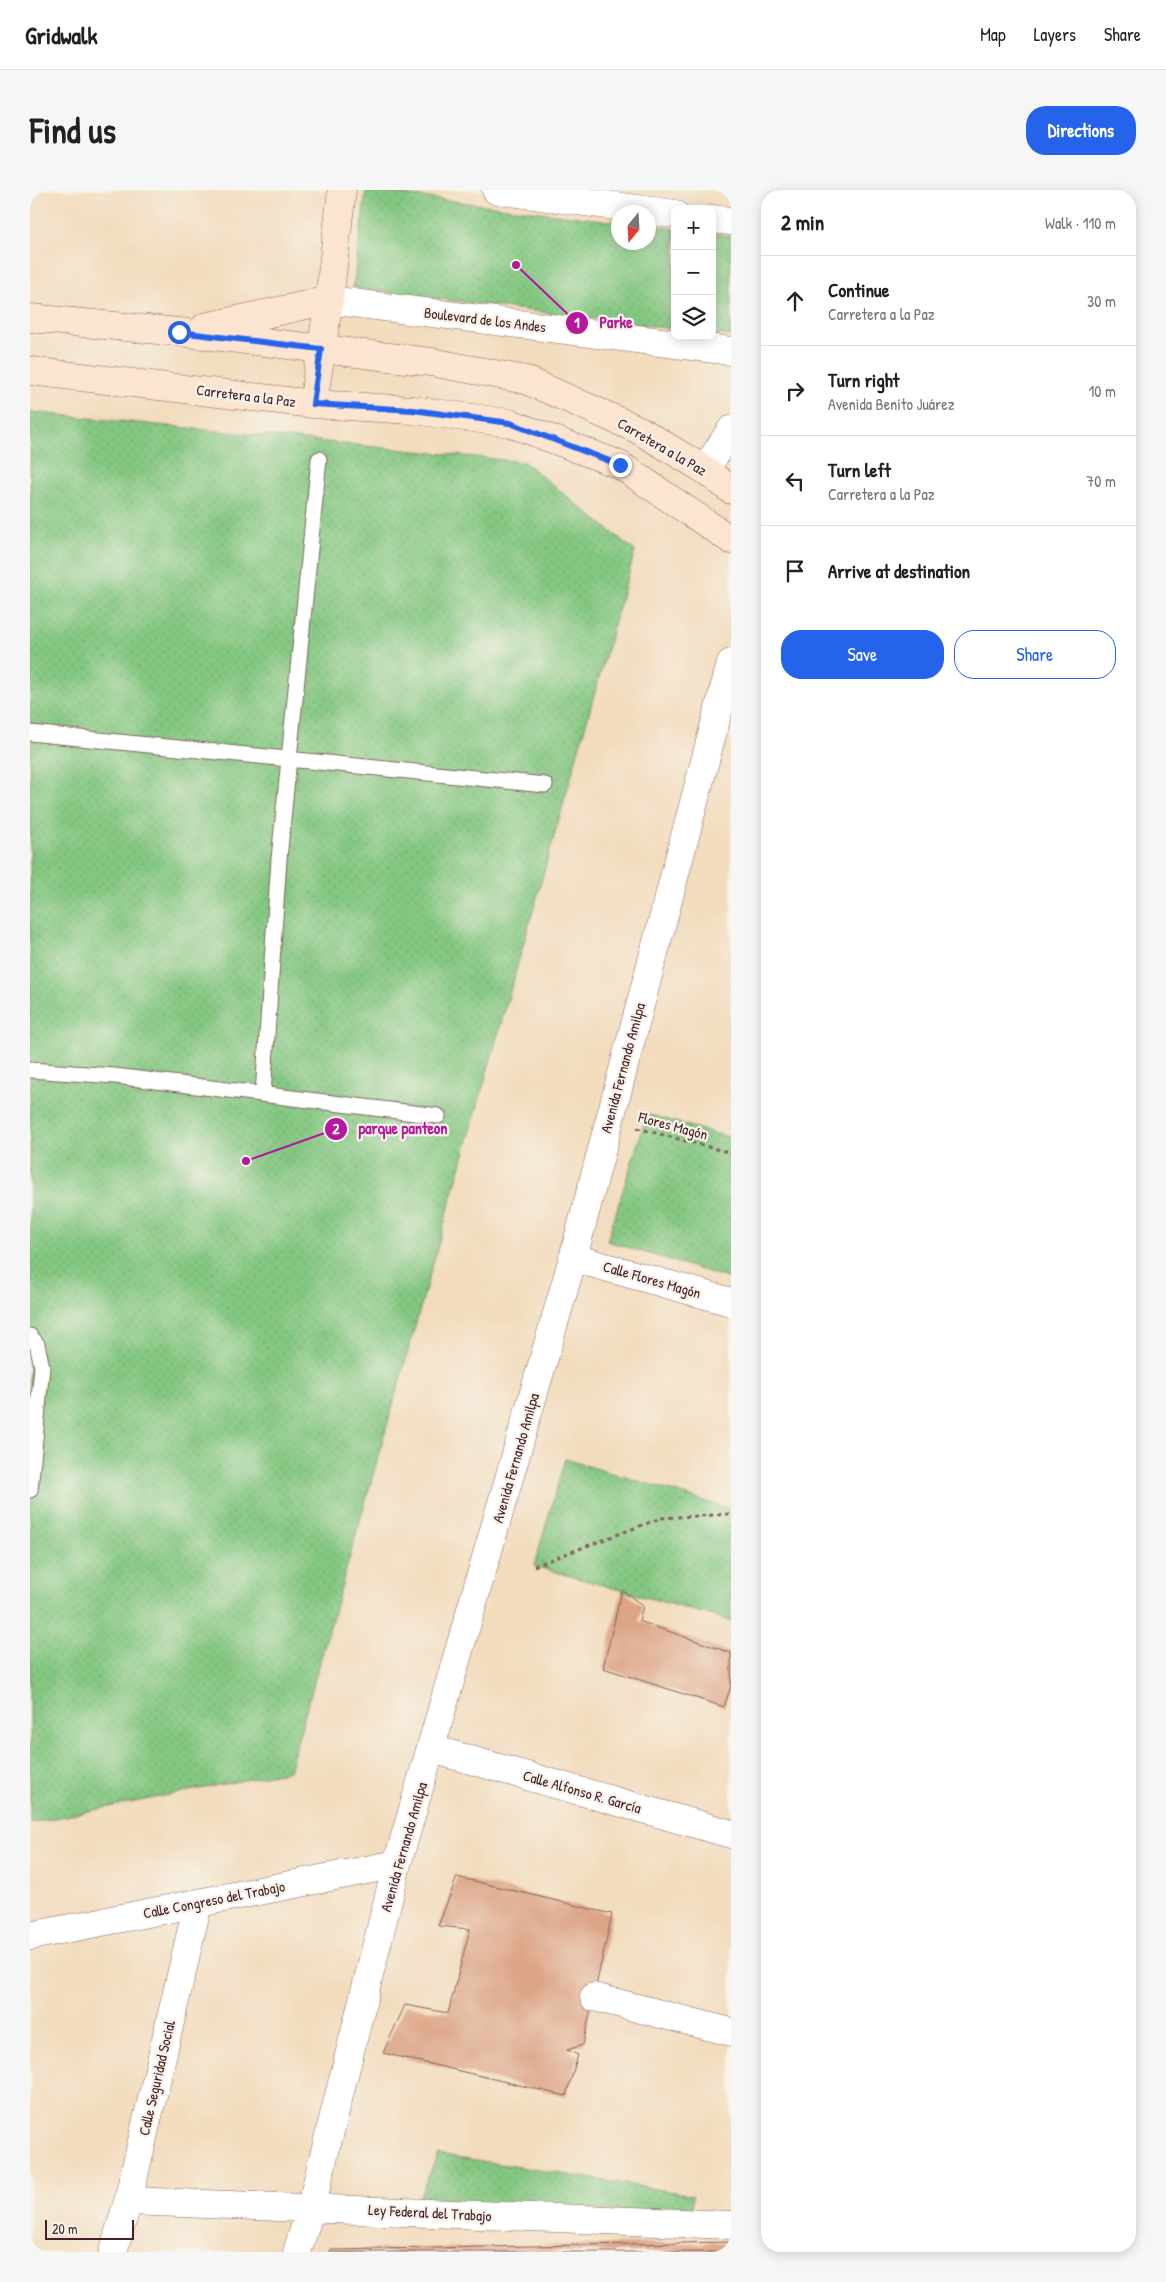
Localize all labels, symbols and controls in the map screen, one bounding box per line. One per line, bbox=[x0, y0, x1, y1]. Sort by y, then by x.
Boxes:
text: Gridwalk bbox=[25, 19, 97, 51]
text: Map bbox=[980, 22, 1006, 47]
text: Layers bbox=[1034, 22, 1076, 47]
text: Share bbox=[1104, 22, 1141, 47]
button: Directions bbox=[1026, 106, 1136, 155]
text: Find us bbox=[30, 107, 116, 154]
north arrow bbox=[611, 205, 656, 250]
map controls bbox=[671, 205, 716, 340]
button: + bbox=[671, 205, 716, 250]
text: 2 min bbox=[781, 208, 824, 237]
text: Walk · 110 m bbox=[1045, 212, 1116, 234]
button: − bbox=[671, 250, 716, 295]
text: Continue bbox=[828, 277, 889, 303]
icon: ahead bbox=[781, 287, 809, 315]
text: 30 m bbox=[1087, 290, 1116, 312]
button: layers bbox=[671, 295, 716, 340]
street label: Boulevard de los Andes bbox=[423, 302, 547, 337]
text: Carretera a la Paz bbox=[828, 303, 935, 325]
callout: Parke bbox=[565, 307, 643, 338]
text: Parke bbox=[599, 311, 633, 333]
text: 1 bbox=[574, 312, 580, 333]
route start bbox=[168, 321, 191, 344]
text: Turn right bbox=[828, 367, 899, 393]
icon: right bbox=[781, 377, 809, 405]
street label: Carretera a la Paz bbox=[195, 379, 298, 412]
text: 10 m bbox=[1088, 380, 1116, 402]
text: Avenida Benito Juárez bbox=[828, 393, 954, 415]
street label: Carretera a la Paz bbox=[614, 412, 711, 481]
route end bbox=[609, 454, 632, 477]
text: Turn left bbox=[828, 457, 891, 483]
icon: left bbox=[781, 467, 809, 495]
text: 70 m bbox=[1086, 470, 1116, 492]
text: Carretera a la Paz bbox=[828, 483, 935, 505]
icon: arrive bbox=[781, 557, 809, 585]
text: Arrive at destination bbox=[828, 558, 970, 584]
button: Save bbox=[781, 630, 944, 679]
button: Share bbox=[954, 630, 1116, 679]
street label: Avenida Fernando Amilpa bbox=[595, 1000, 650, 1135]
street label: Flores Magón bbox=[635, 1106, 710, 1145]
callout: parque panteon bbox=[323, 1113, 457, 1144]
text: parque panteon bbox=[358, 1117, 448, 1140]
text: 2 bbox=[332, 1118, 340, 1139]
street label: Calle Flores Magón bbox=[601, 1256, 704, 1304]
street label: Avenida Fernando Amilpa bbox=[487, 1390, 544, 1525]
street label: Calle Alfonso R. García bbox=[521, 1765, 644, 1818]
street label: Avenida Fernando Amilpa bbox=[375, 1779, 432, 1914]
street label: Calle Congreso del Trabajo bbox=[141, 1875, 287, 1924]
street label: Calle Seguridad Social bbox=[133, 2018, 180, 2138]
street label: Ley Federal del Trabajo bbox=[368, 2199, 492, 2226]
scale bar bbox=[45, 2217, 134, 2240]
text: 20 m bbox=[52, 2219, 78, 2238]

